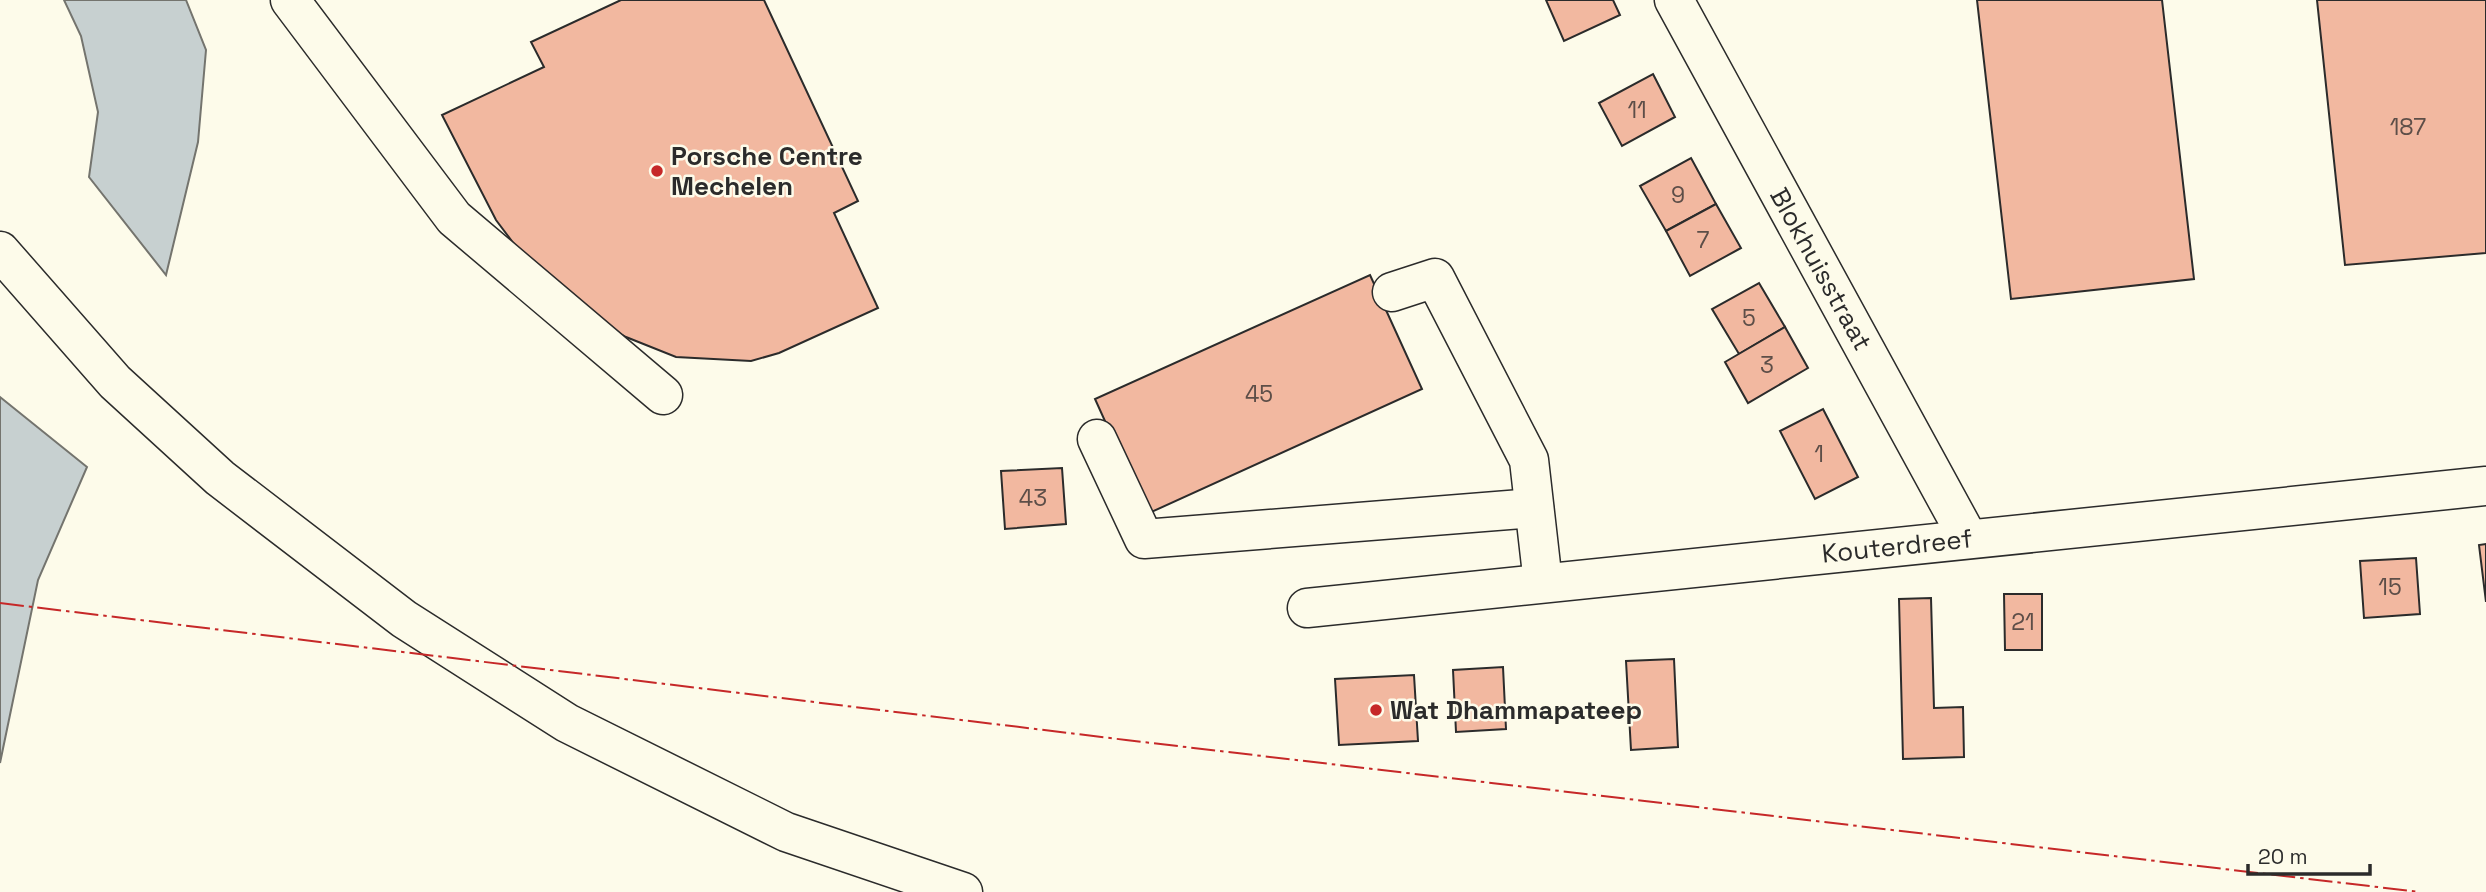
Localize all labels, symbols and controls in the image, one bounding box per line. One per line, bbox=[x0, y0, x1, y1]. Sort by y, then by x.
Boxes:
house number: 11 bbox=[1627, 95, 1647, 125]
house number: 187 bbox=[2390, 112, 2426, 142]
place label: Porsche Centre Mechelen bbox=[671, 139, 863, 203]
marker: Porsche Centre Mechelen bbox=[649, 163, 665, 179]
house number: 9 bbox=[1671, 180, 1685, 210]
street label: Blokhuisstraat bbox=[1762, 182, 1880, 356]
house number: 7 bbox=[1697, 225, 1710, 255]
house number: 5 bbox=[1742, 303, 1756, 333]
house number: 3 bbox=[1760, 350, 1774, 380]
house number: 45 bbox=[1245, 379, 1273, 409]
house number: 1 bbox=[1814, 439, 1824, 469]
house number: 43 bbox=[1019, 483, 1047, 513]
street label: Kouterdreef bbox=[1820, 521, 1974, 571]
house number: 15 bbox=[2378, 572, 2402, 602]
house number: 21 bbox=[2011, 607, 2035, 637]
place label: Wat Dhammapateep bbox=[1390, 693, 1642, 727]
marker: Wat Dhammapateep bbox=[1368, 702, 1384, 718]
scale bar bbox=[2248, 832, 2370, 876]
text: 20 m bbox=[2258, 843, 2308, 870]

